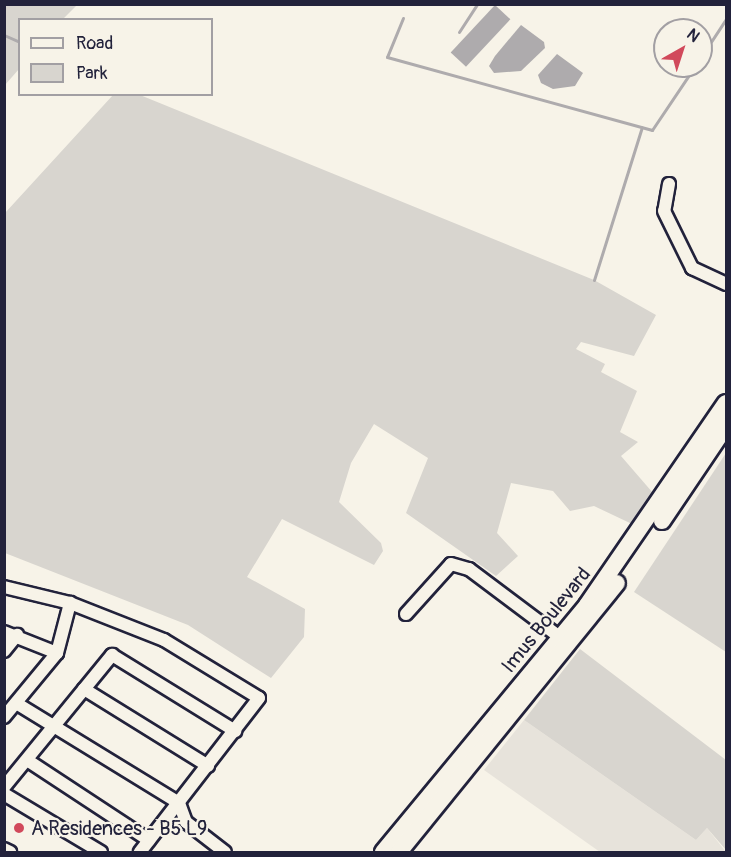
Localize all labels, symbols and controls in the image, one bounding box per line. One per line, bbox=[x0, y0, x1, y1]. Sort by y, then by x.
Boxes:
legend bbox=[18, 18, 213, 96]
north arrow bbox=[653, 18, 713, 78]
text: N bbox=[683, 24, 704, 47]
text: Road bbox=[76, 32, 113, 55]
text: Park bbox=[76, 62, 108, 85]
street label: Imus Boulevard bbox=[496, 563, 596, 677]
place label: A Residences - B5 L9 bbox=[31, 816, 207, 840]
marker: A Residences - B5 L9 bbox=[12, 821, 26, 835]

